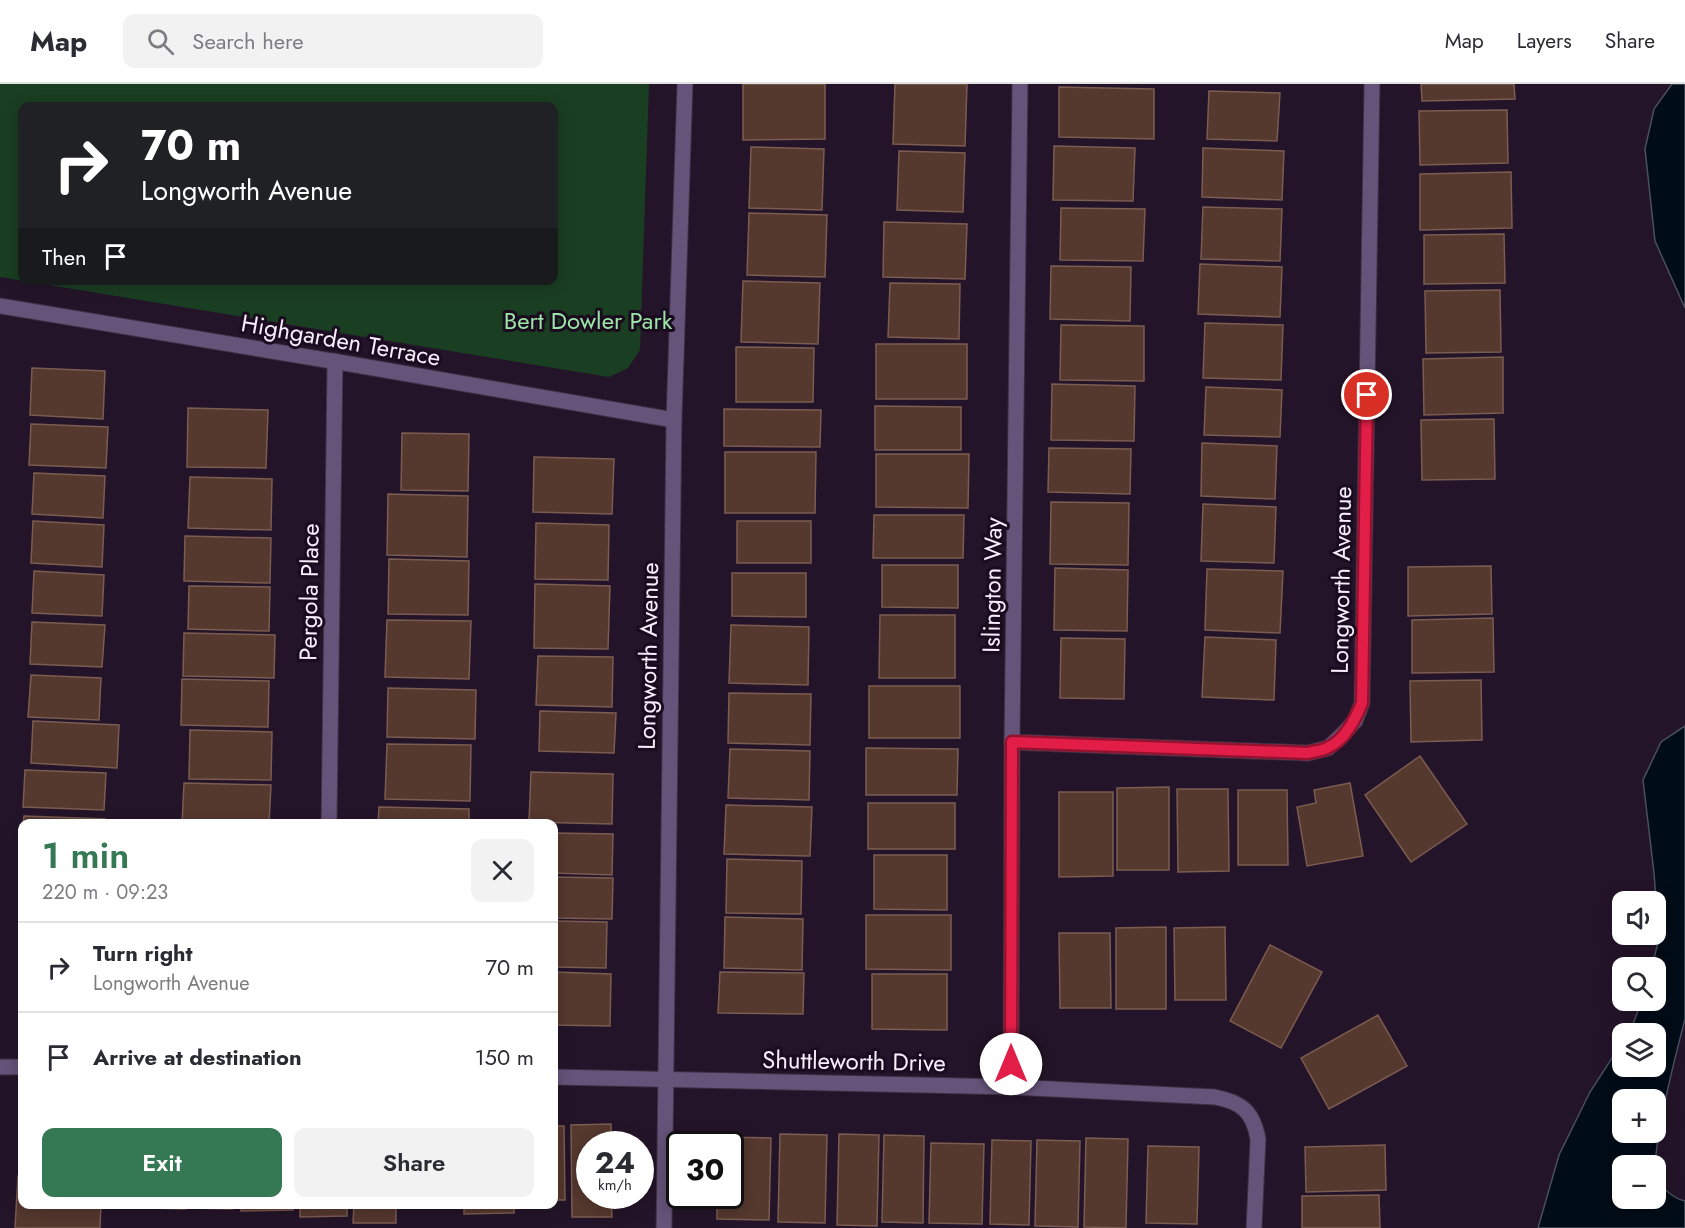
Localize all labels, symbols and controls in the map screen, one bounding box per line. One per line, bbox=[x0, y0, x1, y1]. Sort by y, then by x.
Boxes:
search box bbox=[123, 14, 543, 68]
text: Map bbox=[30, 21, 87, 62]
icon: search bbox=[144, 25, 177, 58]
text: Search here bbox=[192, 25, 304, 57]
text: Map bbox=[1445, 26, 1484, 56]
text: Layers bbox=[1517, 26, 1572, 56]
text: Share bbox=[1605, 26, 1655, 56]
text: 70 m bbox=[141, 115, 241, 176]
icon: right bbox=[42, 126, 120, 204]
text: Longworth Avenue bbox=[141, 171, 352, 210]
icon: arrive bbox=[99, 240, 132, 273]
text: Then bbox=[42, 241, 87, 273]
park label: Bert Dowler Park bbox=[504, 303, 673, 338]
street label: Highgarden Terrace bbox=[239, 305, 443, 375]
pin bbox=[1341, 369, 1392, 420]
icon: arrive bbox=[1350, 378, 1383, 411]
street label: Longworth Avenue bbox=[1322, 486, 1360, 674]
street label: Islington Way bbox=[973, 516, 1011, 653]
street label: Pergola Place bbox=[290, 523, 328, 661]
street label: Longworth Avenue bbox=[629, 562, 667, 750]
text: 1 min bbox=[42, 829, 129, 881]
button: close bbox=[471, 839, 534, 902]
text: 220 m · 09:23 bbox=[42, 878, 168, 907]
map controls bbox=[1612, 891, 1666, 1209]
button: sound bbox=[1612, 891, 1666, 945]
text: Turn right bbox=[93, 937, 193, 969]
icon: right bbox=[42, 951, 75, 984]
text: 70 m bbox=[485, 951, 534, 983]
button: search bbox=[1612, 957, 1666, 1011]
text: Longworth Avenue bbox=[93, 969, 250, 998]
button: layers bbox=[1612, 1023, 1666, 1077]
position arrow bbox=[979, 1032, 1043, 1096]
icon: arrive bbox=[42, 1041, 75, 1074]
text: Arrive at destination bbox=[93, 1041, 302, 1073]
text: 150 m bbox=[475, 1041, 534, 1073]
street label: Shuttleworth Drive bbox=[762, 1042, 946, 1080]
button: + bbox=[1612, 1089, 1666, 1143]
button: Exit bbox=[42, 1128, 282, 1197]
button: Share bbox=[294, 1128, 534, 1197]
speed limit sign: 30 bbox=[666, 1131, 744, 1209]
text: 24 bbox=[595, 1141, 635, 1184]
button: − bbox=[1612, 1155, 1666, 1209]
text: km/h bbox=[598, 1174, 632, 1196]

